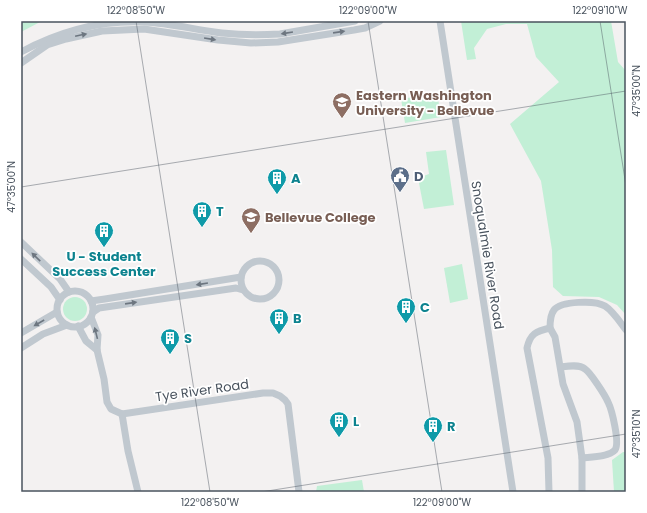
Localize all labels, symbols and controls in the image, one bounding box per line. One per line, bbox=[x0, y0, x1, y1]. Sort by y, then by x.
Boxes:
text: 122°08'50"W bbox=[107, 3, 165, 18]
text: 122°09'00"W bbox=[339, 3, 397, 18]
text: 122°09'10"W bbox=[572, 3, 628, 18]
one-way arrow bbox=[333, 29, 345, 35]
one-way arrow bbox=[281, 30, 293, 36]
one-way arrow bbox=[75, 32, 87, 38]
one-way arrow bbox=[204, 36, 216, 42]
text: 47°35'00"N bbox=[629, 65, 644, 117]
place label: Eastern Washington University - Bellevue bbox=[356, 86, 494, 120]
school or university icon: Eastern Washington University - Bellevue bbox=[331, 91, 353, 119]
text: 47°35'00"N bbox=[4, 161, 19, 213]
public building icon: D bbox=[389, 165, 411, 193]
building icon: A bbox=[266, 167, 288, 195]
place label: D bbox=[414, 167, 424, 186]
place label: A bbox=[291, 169, 301, 188]
street label: Snoqualmie River Road bbox=[466, 179, 509, 331]
building icon: T bbox=[191, 200, 213, 228]
place label: T bbox=[216, 202, 224, 221]
school or university icon: Bellevue College bbox=[240, 206, 262, 234]
place label: Bellevue College bbox=[265, 208, 376, 227]
building icon: U - Student Success Center bbox=[93, 220, 115, 248]
place label: U - Student Success Center bbox=[52, 247, 156, 281]
one-way arrow bbox=[31, 252, 41, 261]
one-way arrow bbox=[196, 281, 208, 287]
building icon: C bbox=[395, 296, 417, 324]
place label: C bbox=[420, 298, 430, 317]
one-way arrow bbox=[124, 300, 137, 306]
building icon: B bbox=[268, 307, 290, 335]
place label: B bbox=[293, 309, 302, 328]
one-way arrow bbox=[33, 319, 45, 326]
one-way arrow bbox=[93, 327, 99, 339]
building icon: S bbox=[159, 327, 181, 355]
place label: S bbox=[184, 329, 192, 348]
street label: Tye River Road bbox=[154, 375, 250, 406]
text: 47°35'10"N bbox=[629, 409, 644, 459]
building icon: L bbox=[328, 410, 350, 438]
place label: L bbox=[353, 412, 359, 431]
building icon: R bbox=[422, 415, 444, 443]
place label: R bbox=[447, 417, 455, 436]
text: 122°08'50"W bbox=[181, 495, 239, 510]
text: 122°09'00"W bbox=[413, 495, 471, 510]

